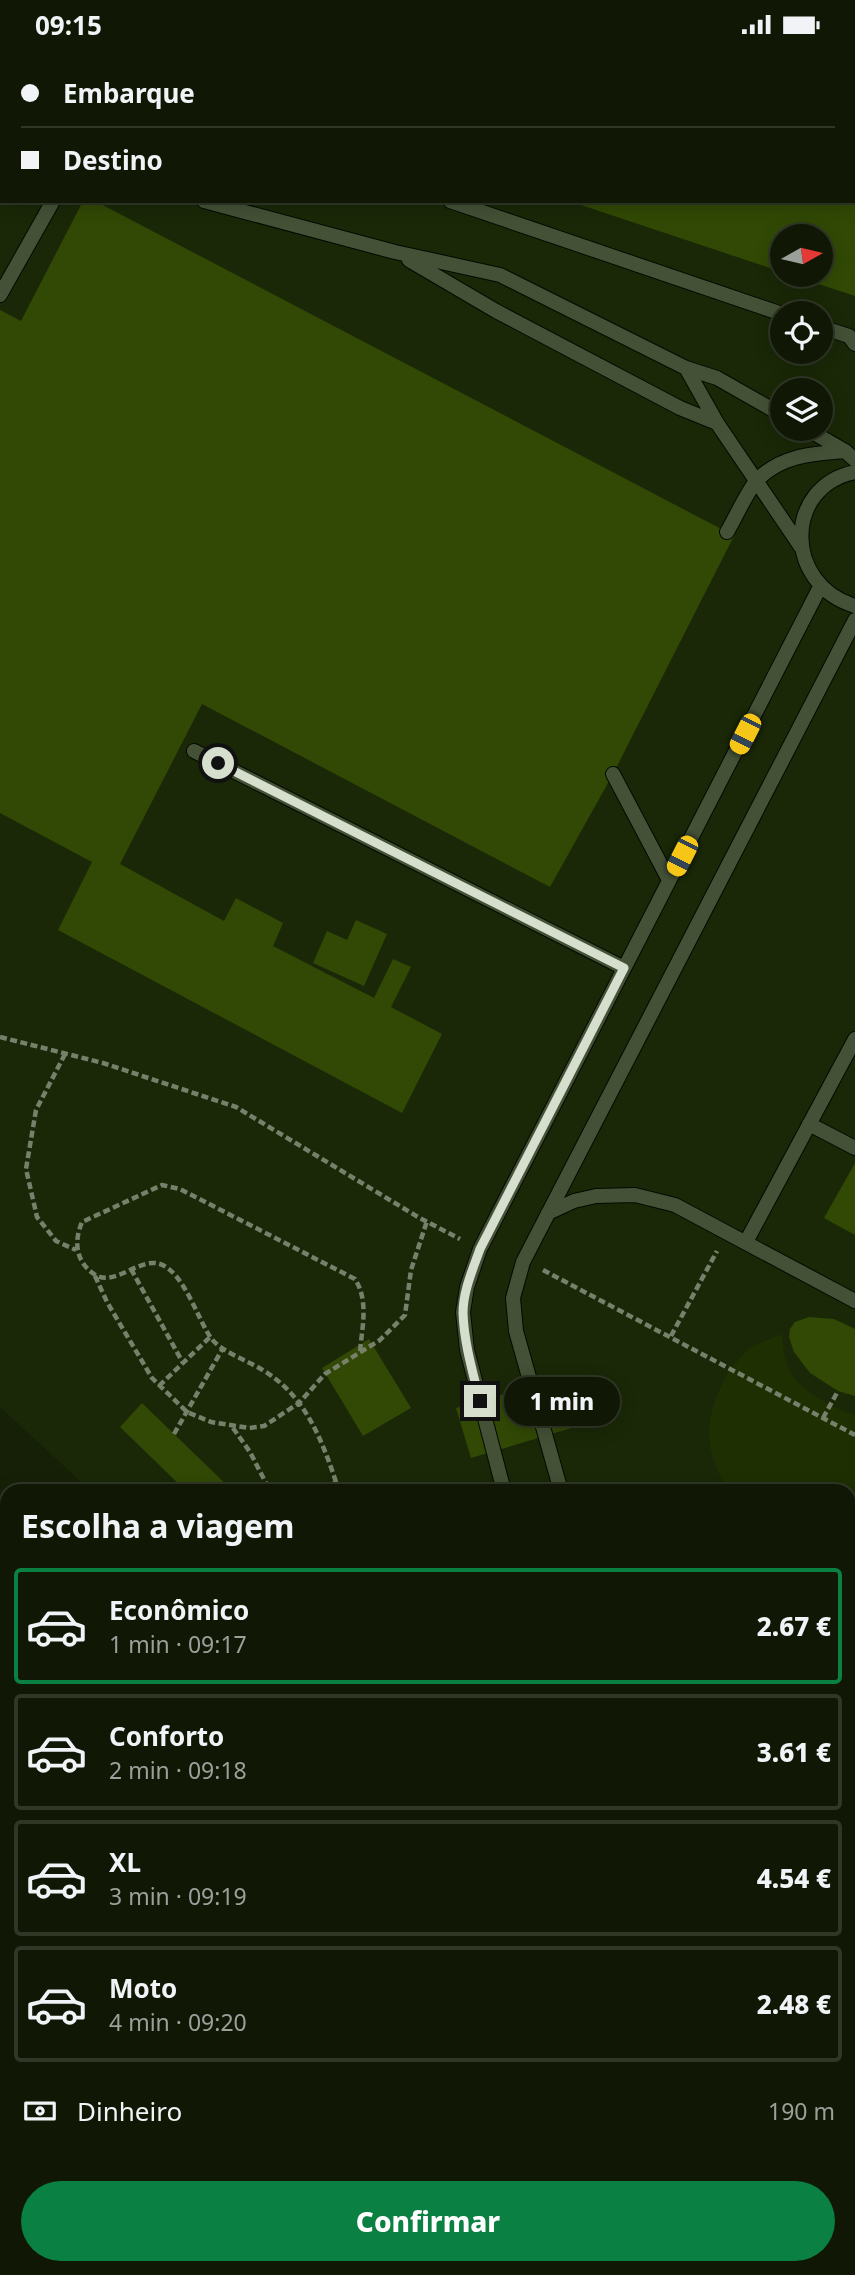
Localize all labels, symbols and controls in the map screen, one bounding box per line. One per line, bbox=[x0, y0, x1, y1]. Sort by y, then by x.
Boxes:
text: 09:15 bbox=[35, 7, 102, 43]
text: Embarque bbox=[63, 75, 195, 111]
text: Destino bbox=[63, 142, 163, 178]
north arrow bbox=[770, 224, 833, 287]
map controls bbox=[770, 224, 833, 441]
button: locate bbox=[770, 301, 833, 364]
button: layers bbox=[770, 378, 833, 441]
car bbox=[727, 711, 764, 757]
route start bbox=[202, 747, 234, 779]
car bbox=[664, 833, 701, 879]
callout: 1 min bbox=[504, 1377, 620, 1425]
route end bbox=[464, 1385, 496, 1417]
text: 1 min bbox=[530, 1385, 594, 1417]
text: Escolha a viagem bbox=[21, 1504, 294, 1547]
text: Econômico bbox=[109, 1592, 249, 1628]
icon: car bbox=[25, 1595, 88, 1658]
text: 2.67 € bbox=[757, 1608, 831, 1644]
text: 1 min · 09:17 bbox=[109, 1628, 247, 1660]
text: Conforto bbox=[109, 1718, 224, 1754]
icon: car bbox=[25, 1721, 88, 1784]
text: 3.61 € bbox=[757, 1734, 831, 1770]
text: 2 min · 09:18 bbox=[109, 1754, 247, 1786]
text: XL bbox=[109, 1844, 141, 1880]
icon: car bbox=[25, 1847, 88, 1910]
text: 4.54 € bbox=[757, 1860, 831, 1896]
text: 3 min · 09:19 bbox=[109, 1880, 247, 1912]
text: Moto bbox=[109, 1970, 177, 2006]
icon: car bbox=[25, 1973, 88, 2036]
text: 2.48 € bbox=[757, 1986, 831, 2022]
text: 4 min · 09:20 bbox=[109, 2006, 247, 2038]
icon: cash bbox=[21, 2092, 59, 2130]
text: Dinheiro bbox=[77, 2093, 182, 2129]
text: 190 m bbox=[768, 2095, 835, 2127]
button: Confirmar bbox=[21, 2181, 835, 2261]

